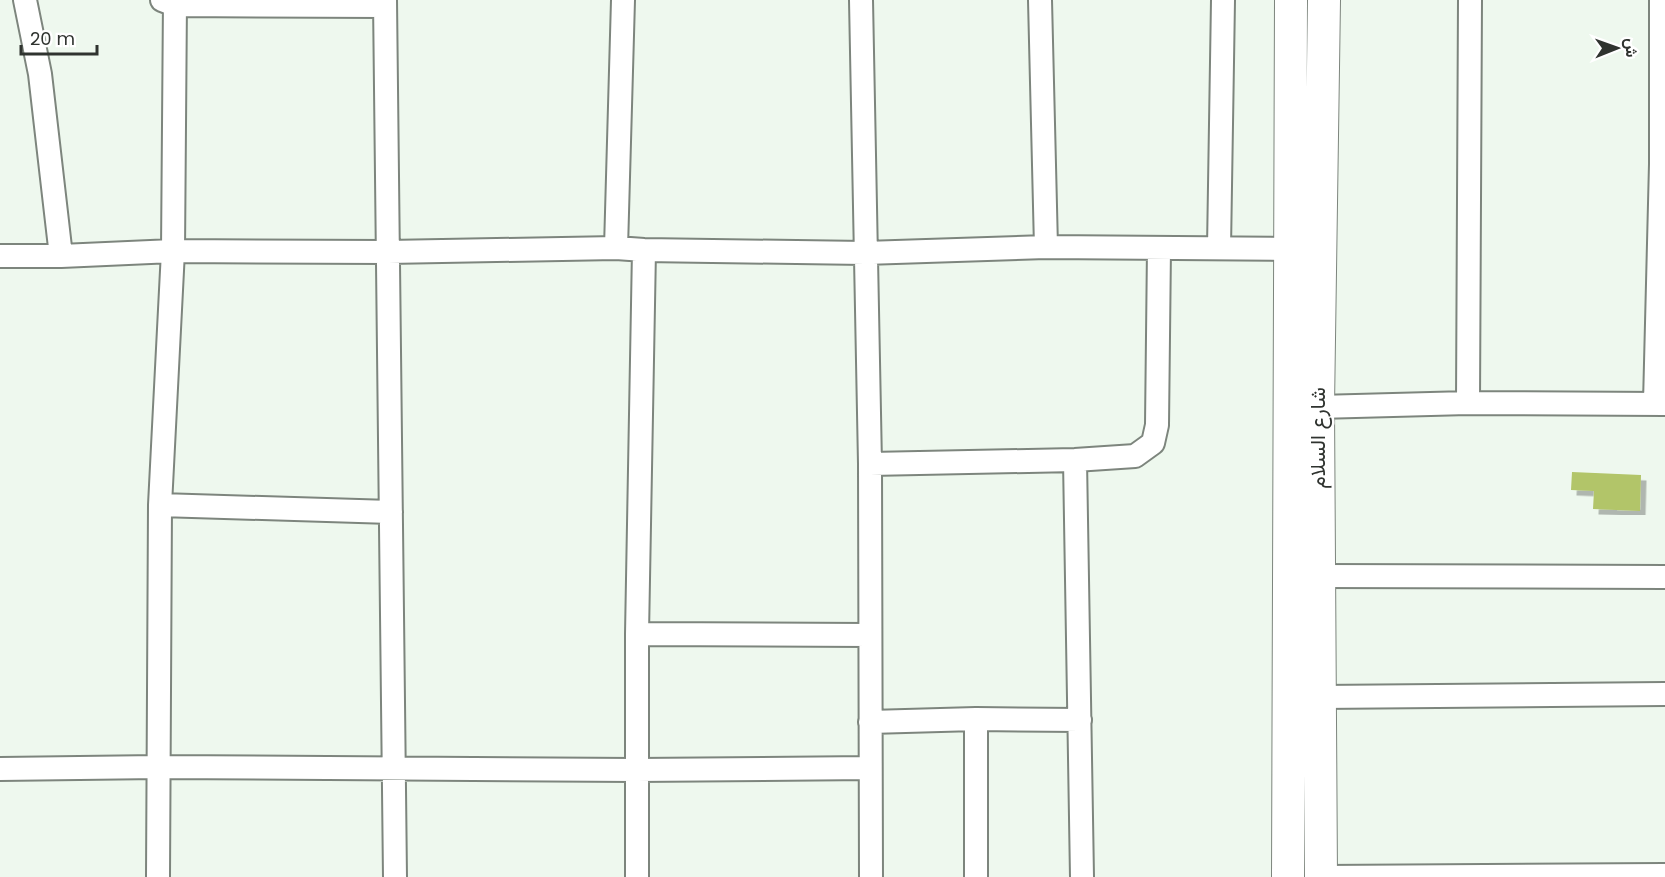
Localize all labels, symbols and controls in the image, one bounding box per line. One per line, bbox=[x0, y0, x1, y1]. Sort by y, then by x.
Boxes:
scale bar bbox=[21, 18, 98, 56]
north arrow bbox=[1587, 18, 1647, 78]
text: 20 m bbox=[30, 26, 75, 51]
text: ش bbox=[1620, 38, 1643, 58]
street label: شارع السلام bbox=[1303, 387, 1332, 489]

